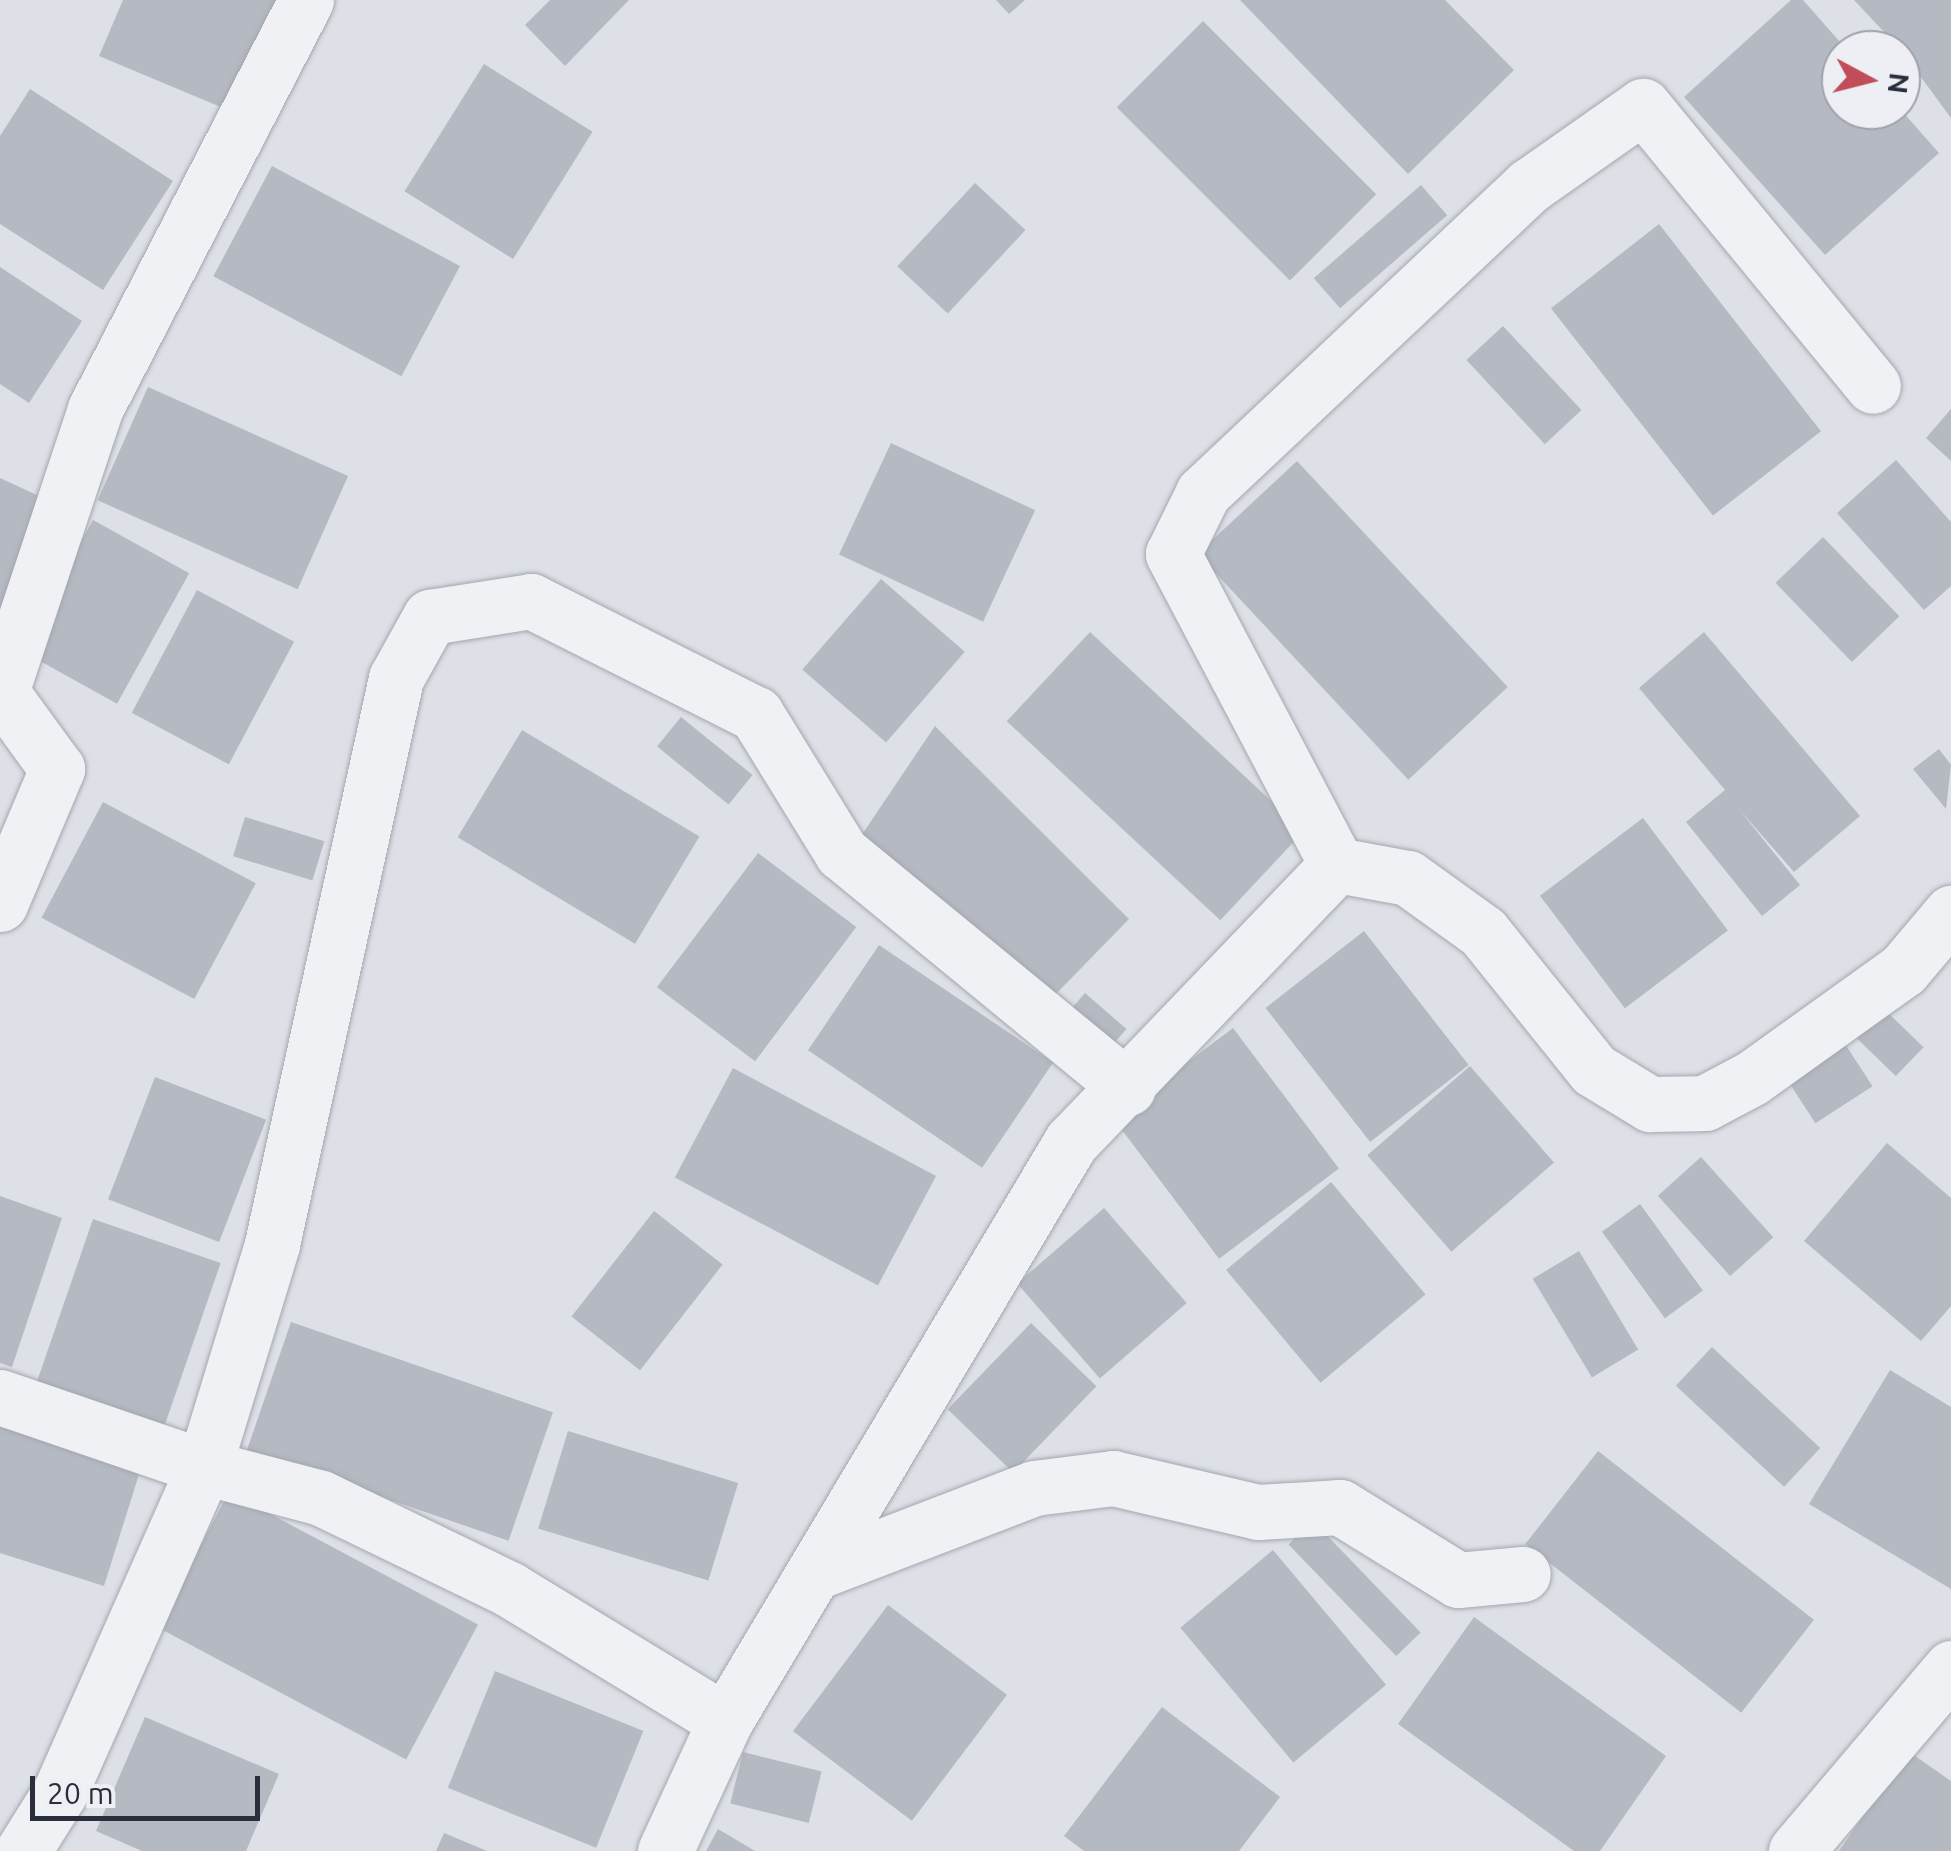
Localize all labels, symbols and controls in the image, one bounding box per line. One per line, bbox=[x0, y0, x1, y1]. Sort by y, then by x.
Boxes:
north arrow bbox=[1821, 30, 1921, 130]
text: N bbox=[1883, 71, 1916, 96]
scale bar bbox=[35, 1756, 265, 1818]
text: 20 m bbox=[47, 1776, 114, 1810]

